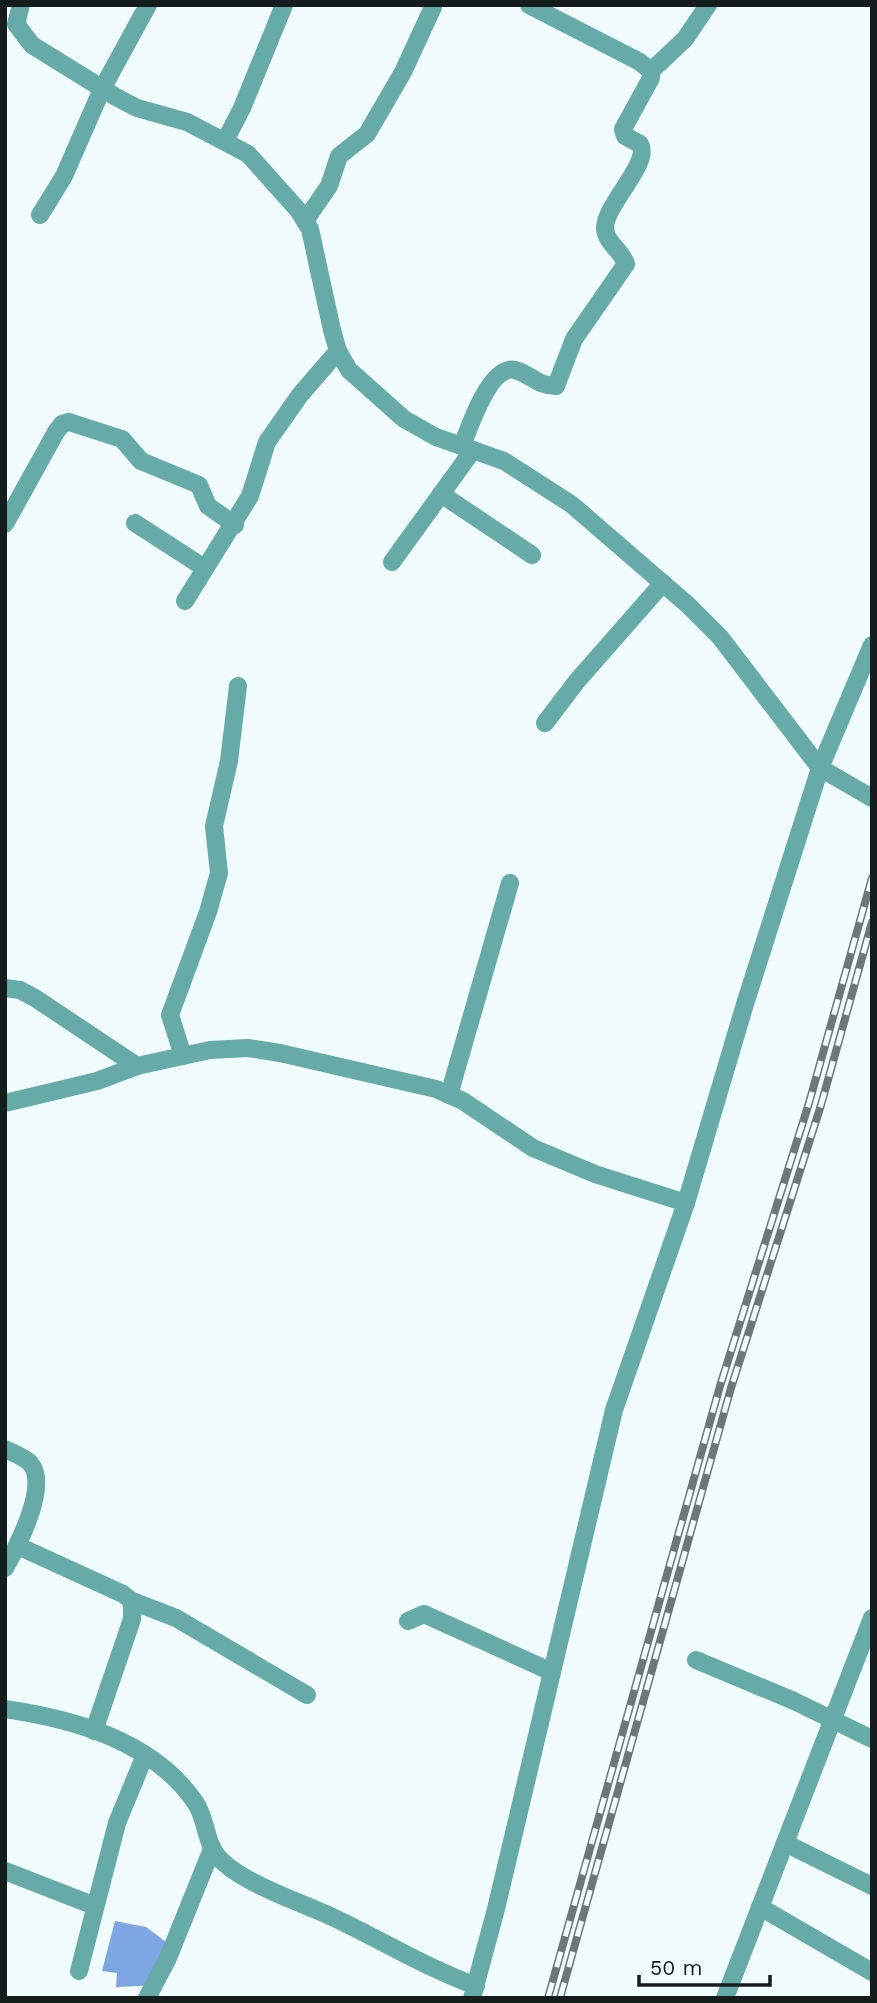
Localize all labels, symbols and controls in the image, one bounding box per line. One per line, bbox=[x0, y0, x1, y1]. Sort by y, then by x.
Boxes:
scale bar bbox=[639, 1944, 770, 1988]
text: 50 m bbox=[650, 1955, 702, 1980]

